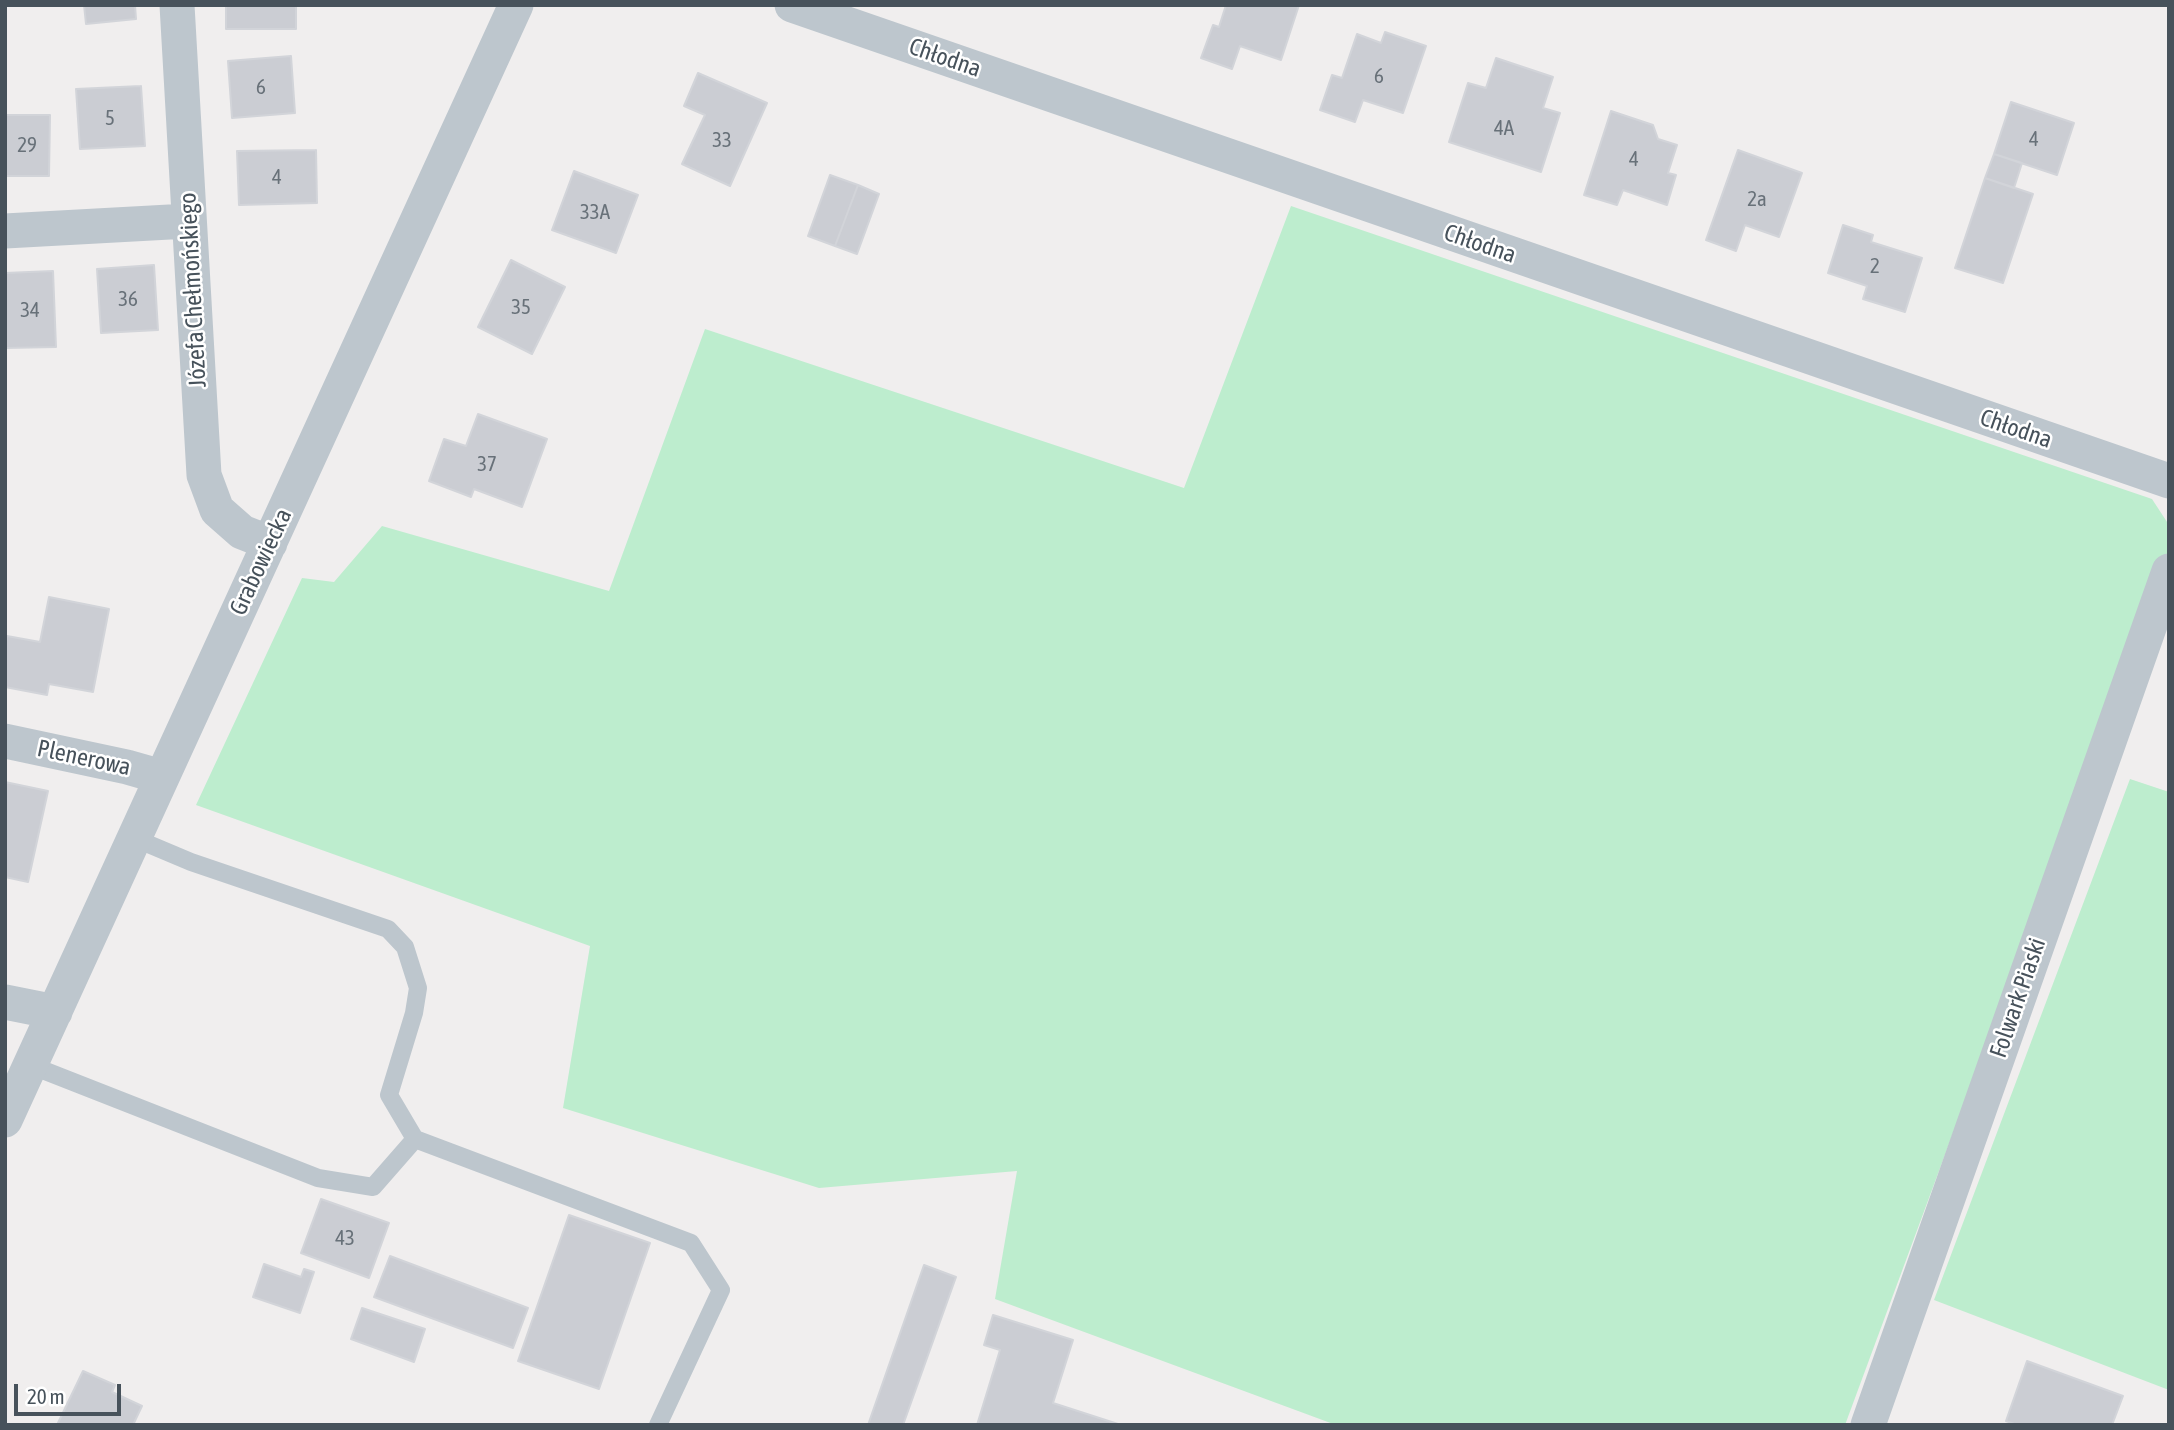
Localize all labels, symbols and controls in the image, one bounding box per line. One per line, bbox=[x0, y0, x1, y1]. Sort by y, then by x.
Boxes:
street label: Chłodna bbox=[905, 32, 985, 84]
house number: 6 bbox=[1374, 63, 1384, 89]
house number: 6 bbox=[256, 74, 266, 100]
house number: 5 bbox=[105, 105, 115, 131]
house number: 4A bbox=[1494, 115, 1514, 141]
house number: 4 bbox=[2029, 126, 2039, 152]
house number: 33 bbox=[712, 127, 732, 153]
house number: 29 bbox=[17, 132, 37, 158]
house number: 4 bbox=[1629, 146, 1639, 172]
house number: 4 bbox=[272, 164, 282, 190]
house number: 2a bbox=[1747, 186, 1767, 212]
street label: Józefa Chełmońskiego bbox=[174, 192, 212, 388]
house number: 33A bbox=[580, 199, 610, 225]
street label: Chłodna bbox=[1440, 218, 1520, 270]
house number: 2 bbox=[1870, 253, 1880, 279]
house number: 36 bbox=[118, 286, 138, 312]
house number: 35 bbox=[511, 294, 531, 320]
house number: 34 bbox=[20, 297, 40, 323]
street label: Chłodna bbox=[1976, 403, 2056, 455]
house number: 37 bbox=[477, 451, 497, 477]
street label: Grabowiecka bbox=[224, 504, 298, 620]
street label: Plenerowa bbox=[35, 734, 133, 782]
street label: Folwark Piaski bbox=[1984, 934, 2052, 1062]
house number: 43 bbox=[335, 1225, 355, 1251]
scale bar bbox=[18, 1370, 124, 1414]
text: 20 m bbox=[27, 1384, 65, 1408]

